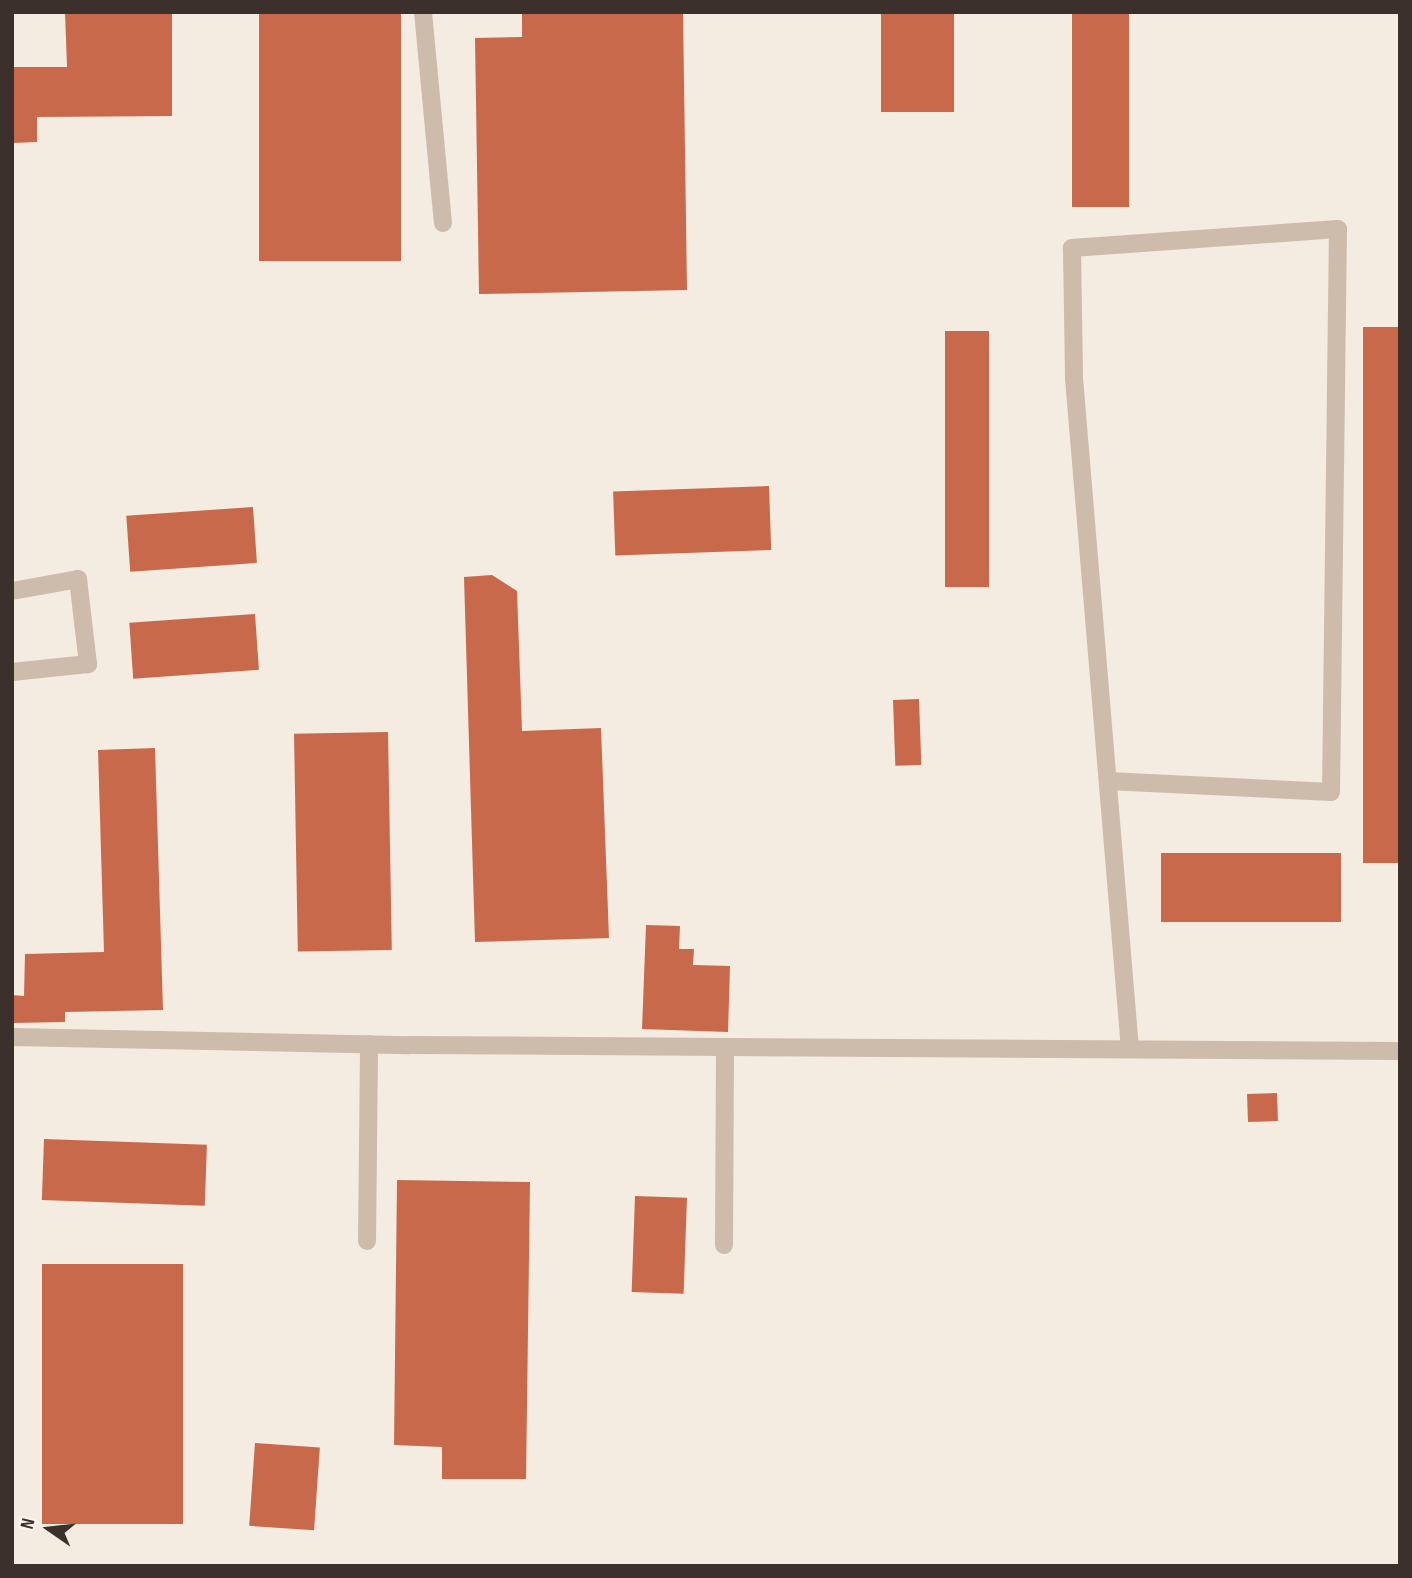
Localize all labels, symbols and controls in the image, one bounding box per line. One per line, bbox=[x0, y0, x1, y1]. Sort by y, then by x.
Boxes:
north arrow bbox=[14, 1494, 84, 1564]
text: N bbox=[16, 1516, 41, 1532]

